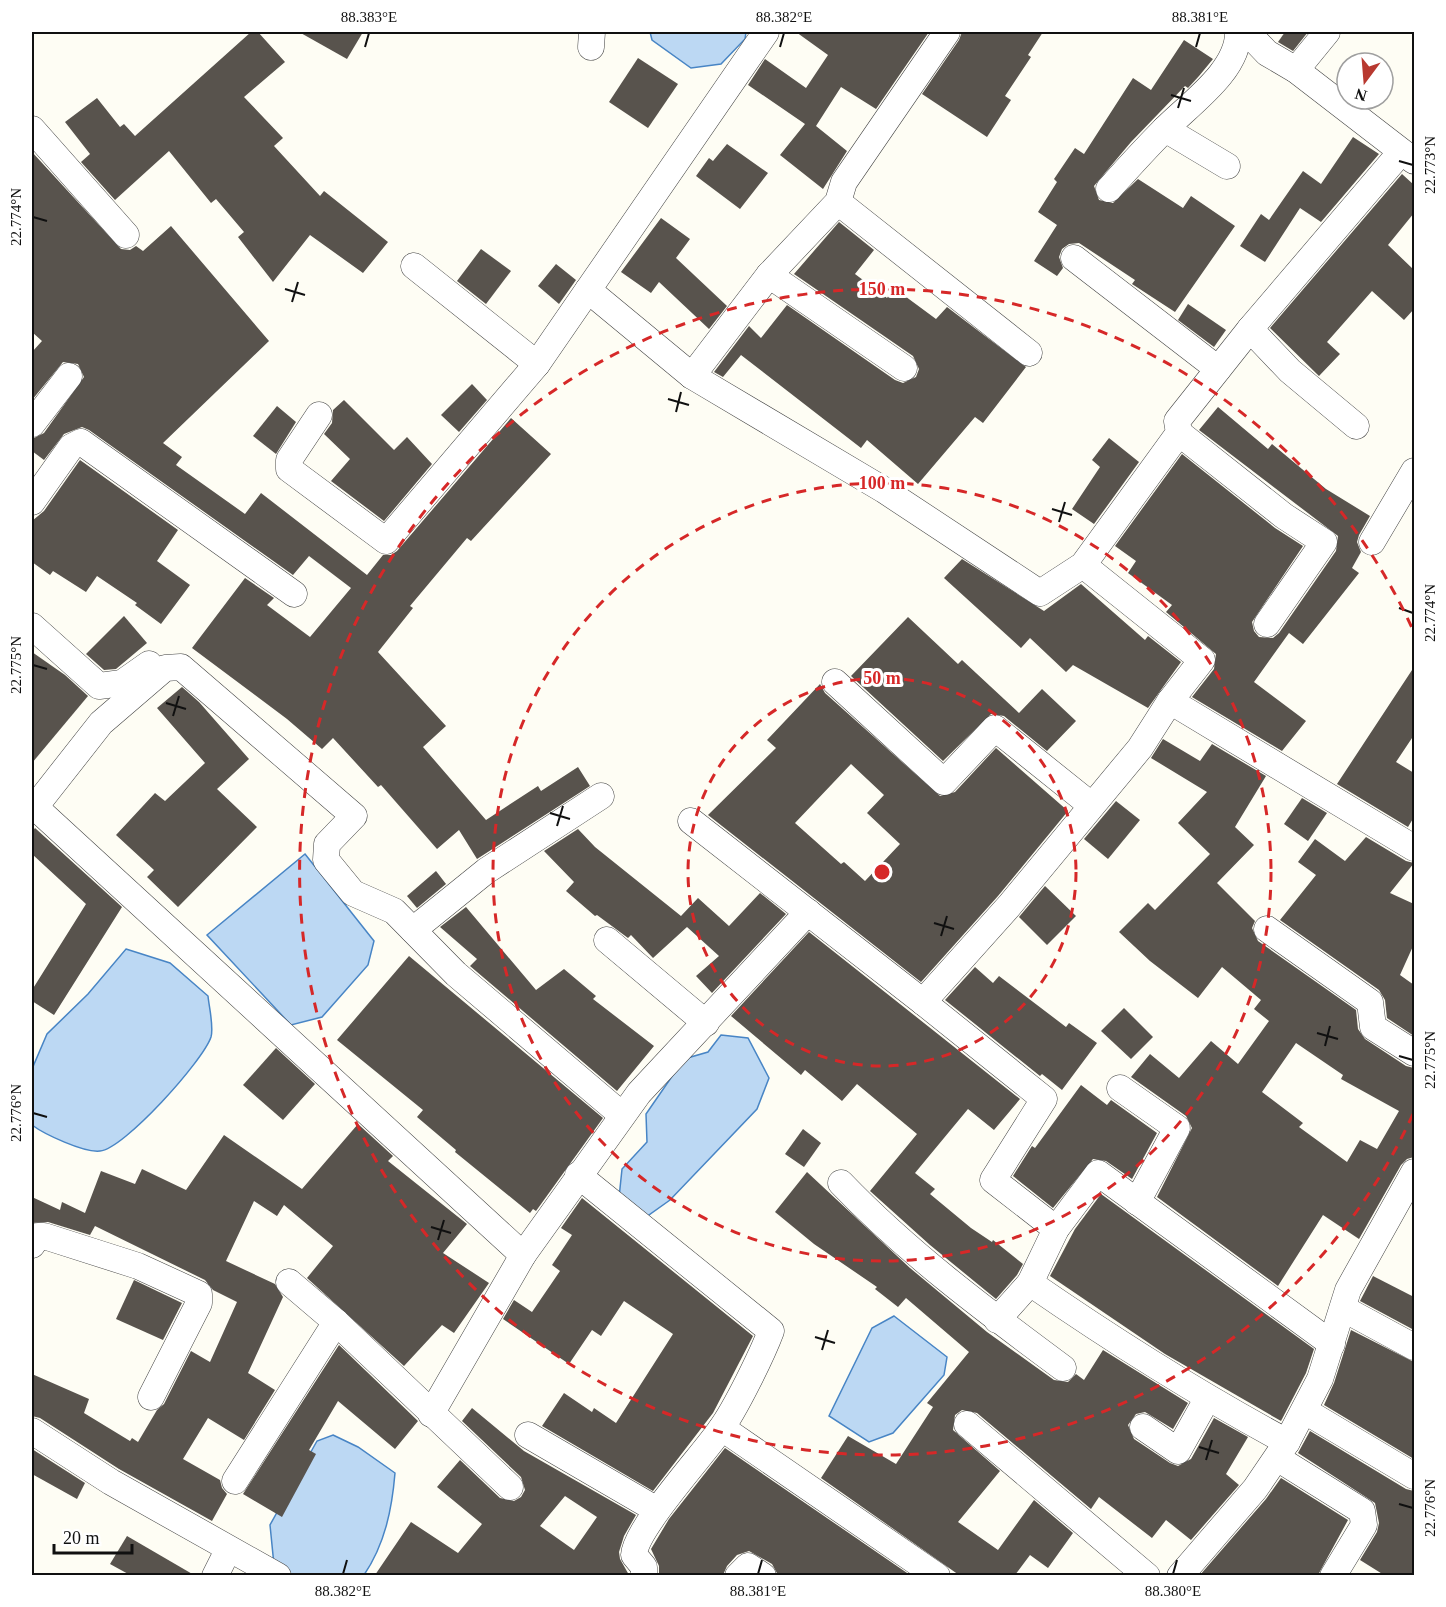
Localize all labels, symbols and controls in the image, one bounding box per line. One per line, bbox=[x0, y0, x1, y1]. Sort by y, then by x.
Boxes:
text: 88.383°E bbox=[341, 9, 397, 25]
text: 88.382°E bbox=[756, 9, 812, 25]
text: 88.381°E bbox=[1172, 9, 1228, 25]
north arrow bbox=[1335, 51, 1395, 111]
text: N bbox=[1353, 85, 1369, 105]
text: 22.773°N bbox=[1422, 136, 1438, 194]
text: 22.774°N bbox=[8, 188, 24, 246]
text: 150 m bbox=[859, 279, 905, 299]
text: 100 m bbox=[859, 473, 905, 493]
text: 22.774°N bbox=[1422, 584, 1438, 642]
text: 22.775°N bbox=[8, 636, 24, 694]
text: 50 m bbox=[863, 668, 901, 688]
centre of rings bbox=[872, 862, 892, 882]
text: 22.775°N bbox=[1422, 1031, 1438, 1089]
text: 22.776°N bbox=[8, 1084, 24, 1142]
text: 22.776°N bbox=[1422, 1479, 1438, 1537]
scale bar bbox=[54, 1517, 132, 1555]
text: 20 m bbox=[63, 1528, 100, 1548]
text: 88.382°E bbox=[315, 1583, 371, 1599]
text: 88.381°E bbox=[730, 1583, 786, 1599]
text: 88.380°E bbox=[1145, 1583, 1201, 1599]

